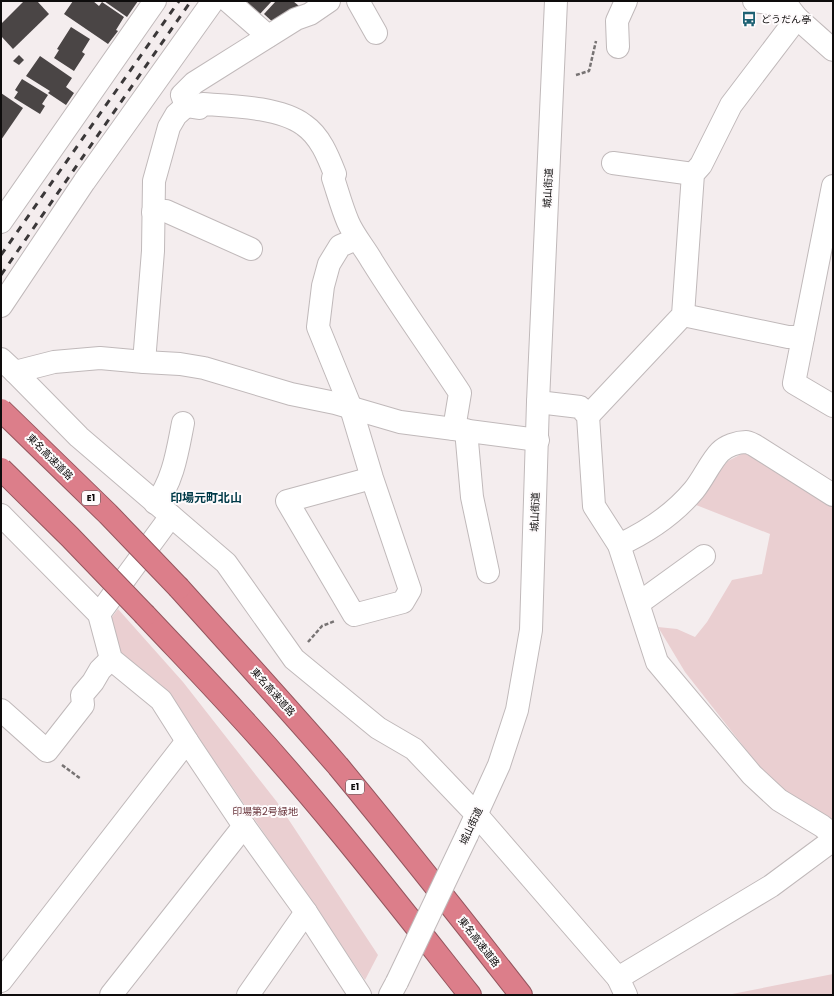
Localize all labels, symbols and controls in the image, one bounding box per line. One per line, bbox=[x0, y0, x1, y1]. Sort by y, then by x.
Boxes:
bus stop icon: どうだん亭 bbox=[740, 10, 758, 28]
place label: どうだん亭 bbox=[761, 12, 811, 27]
street label: 城山街道 bbox=[539, 168, 557, 208]
street label: 東名高速道路 bbox=[23, 430, 77, 484]
district label: 印場元町北山 bbox=[170, 489, 242, 506]
road number: E1 bbox=[82, 491, 100, 505]
street label: 城山街道 bbox=[527, 492, 543, 532]
street label: 東名高速道路 bbox=[247, 665, 299, 719]
road number: E1 bbox=[346, 780, 364, 794]
park label: 印場第2号緑地 bbox=[232, 804, 299, 819]
street label: 城山街道 bbox=[456, 805, 486, 847]
street label: 東名高速道路 bbox=[455, 914, 503, 970]

